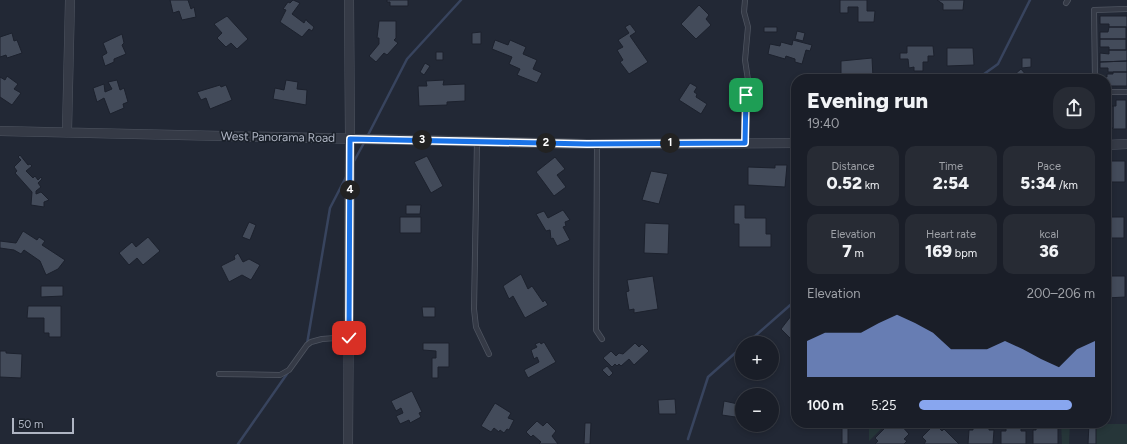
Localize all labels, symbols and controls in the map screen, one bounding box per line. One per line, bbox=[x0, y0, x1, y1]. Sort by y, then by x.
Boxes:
pin bbox=[729, 78, 763, 112]
icon: arrive bbox=[735, 84, 757, 106]
text: Evening run bbox=[807, 87, 928, 114]
button: share bbox=[1053, 87, 1095, 129]
text: 19:40 bbox=[807, 116, 839, 131]
street label: West Panorama Road bbox=[221, 129, 335, 145]
pin: 3 bbox=[412, 130, 432, 150]
text: 3 bbox=[419, 133, 425, 146]
pin: 2 bbox=[536, 133, 556, 153]
pin: 1 bbox=[660, 133, 680, 153]
text: 2 bbox=[543, 136, 549, 149]
text: 1 bbox=[668, 136, 672, 149]
text: Distance bbox=[831, 160, 875, 173]
text: Time bbox=[939, 160, 963, 173]
text: Pace bbox=[1037, 160, 1061, 173]
text: 0.52 bbox=[827, 173, 862, 193]
text: 2:54 bbox=[933, 173, 969, 193]
text: 5:34 bbox=[1020, 173, 1056, 193]
text: km bbox=[862, 179, 879, 192]
text: /km bbox=[1056, 179, 1078, 192]
pin: 4 bbox=[340, 180, 360, 200]
text: 4 bbox=[347, 183, 353, 196]
text: Elevation bbox=[830, 228, 876, 241]
text: Heart rate bbox=[926, 228, 976, 241]
text: kcal bbox=[1039, 228, 1059, 241]
text: 7 bbox=[842, 241, 852, 261]
text: 169 bbox=[925, 241, 952, 261]
text: 36 bbox=[1039, 241, 1059, 261]
text: m bbox=[852, 247, 864, 260]
text: bpm bbox=[952, 247, 977, 260]
text: Elevation bbox=[807, 286, 860, 301]
text: 200–206 m bbox=[1027, 286, 1095, 301]
pin bbox=[332, 321, 366, 355]
icon: check bbox=[338, 327, 360, 349]
map controls bbox=[735, 336, 779, 432]
button: + bbox=[735, 336, 779, 380]
button: − bbox=[735, 388, 779, 432]
text: 100 m bbox=[807, 398, 844, 413]
text: 5:25 bbox=[871, 398, 897, 413]
scale bar bbox=[12, 416, 74, 435]
text: 50 m bbox=[18, 418, 43, 431]

